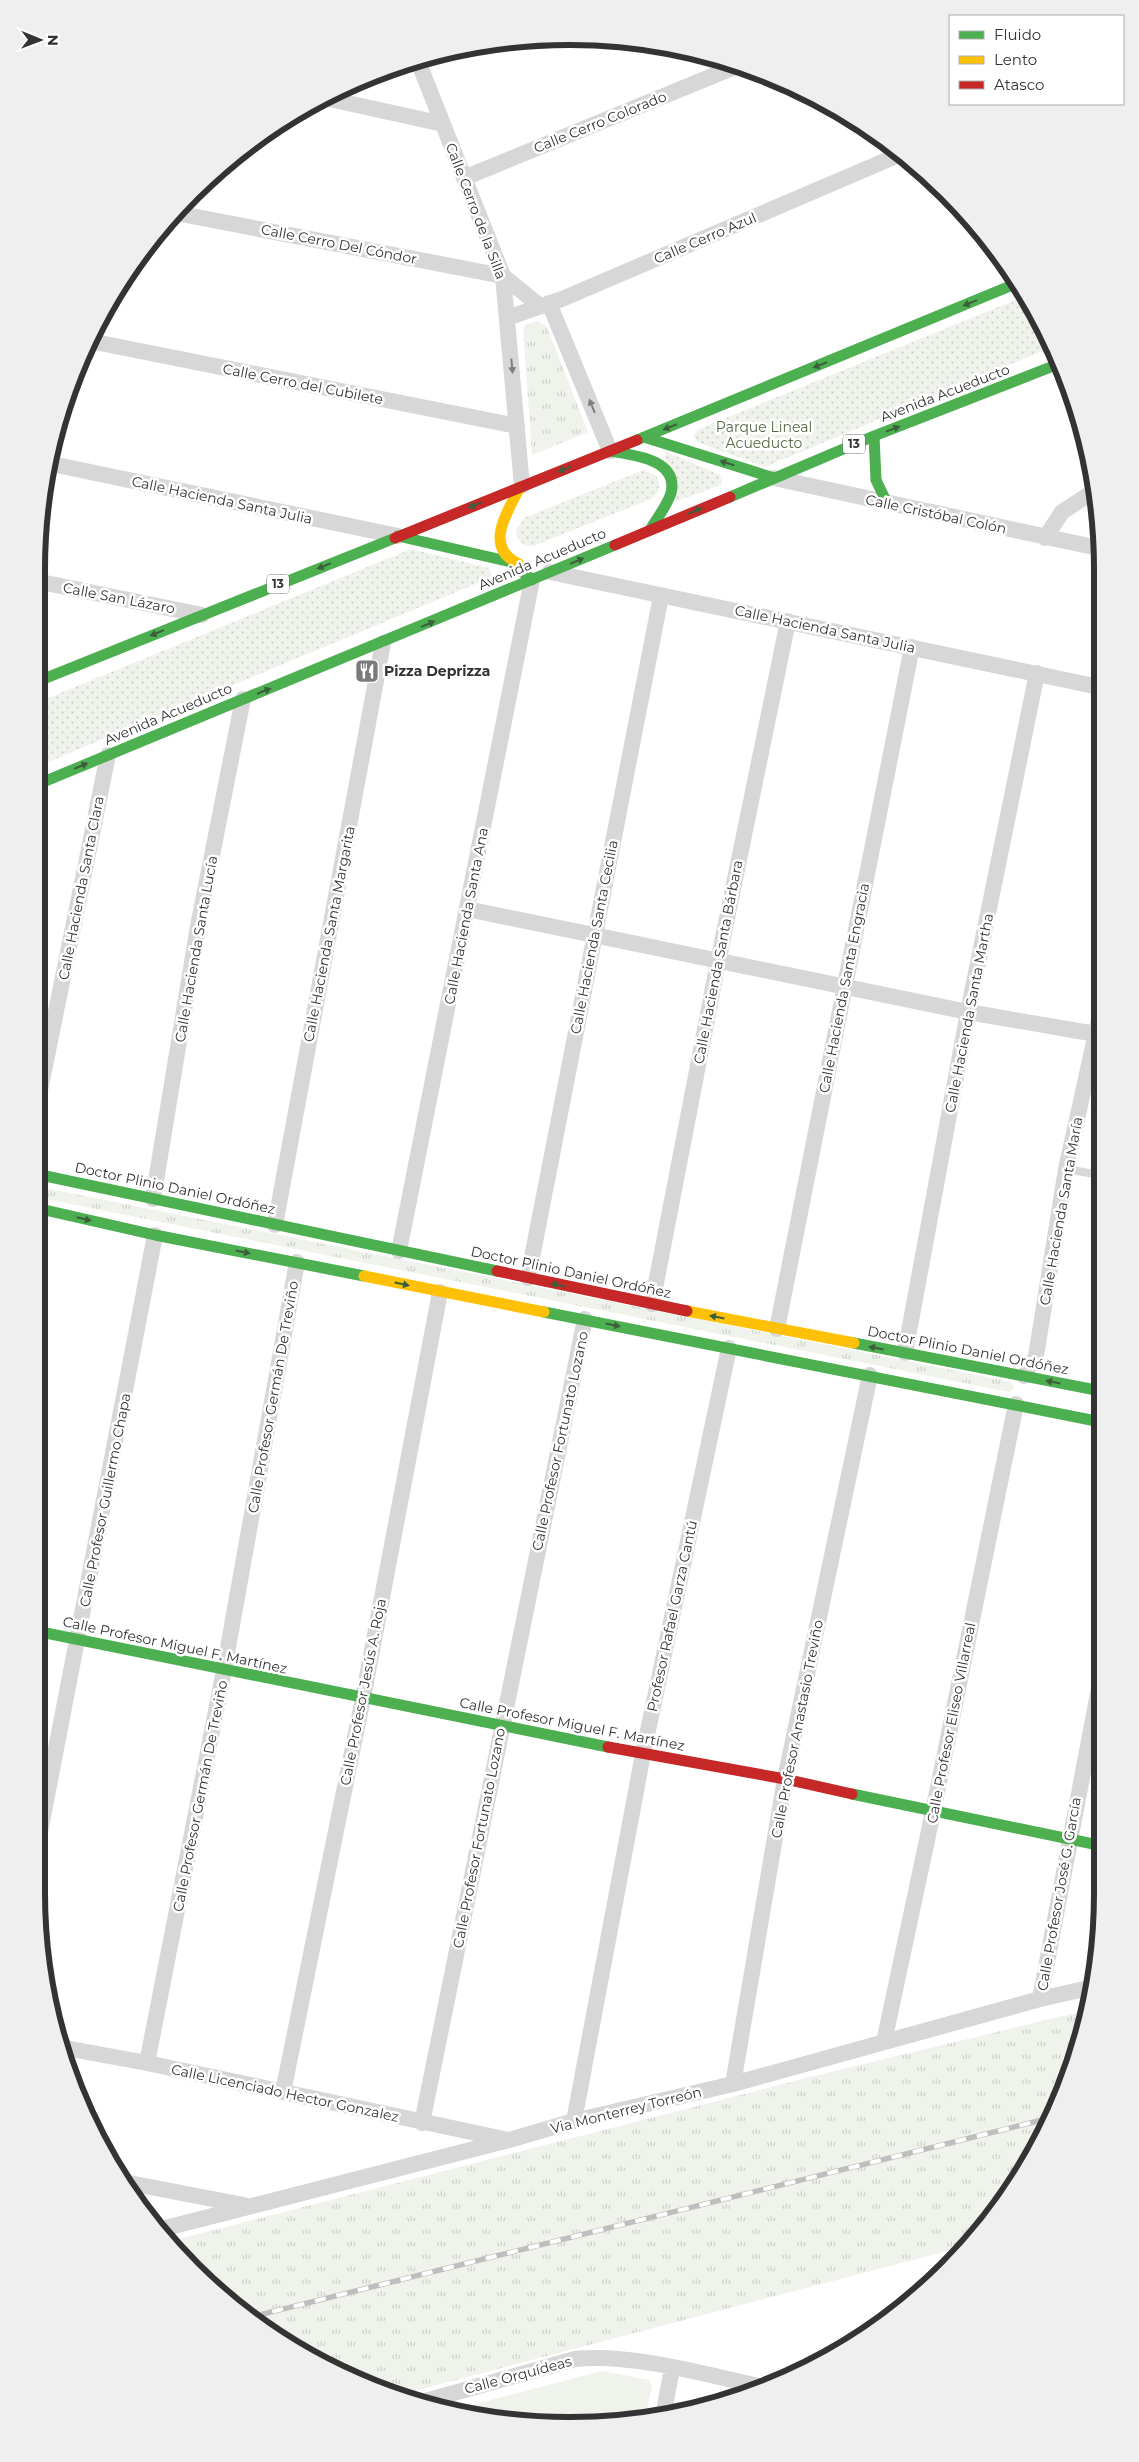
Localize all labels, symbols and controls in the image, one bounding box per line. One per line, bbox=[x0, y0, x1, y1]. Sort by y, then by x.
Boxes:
north arrow bbox=[15, 15, 65, 65]
legend bbox=[949, 15, 1124, 105]
text: Fluido bbox=[994, 25, 1041, 44]
text: N bbox=[44, 34, 62, 46]
text: Lento bbox=[994, 50, 1037, 69]
text: Atasco bbox=[994, 75, 1044, 94]
street label: Calle Cerro Colorado bbox=[531, 87, 669, 157]
street label: Calle Cerro de la Silla bbox=[442, 140, 510, 282]
street label: Calle Cerro Azul bbox=[651, 208, 759, 268]
street label: Calle Cerro Del Cóndor bbox=[260, 220, 419, 268]
one-way arrow bbox=[962, 299, 977, 307]
one-way arrow bbox=[508, 359, 516, 375]
street label: Calle Cerro del Cubilete bbox=[221, 360, 385, 408]
street label: Avenida Acueducto bbox=[878, 360, 1012, 426]
one-way arrow bbox=[812, 361, 827, 369]
one-way arrow bbox=[587, 399, 595, 413]
park label: Parque Lineal Acueducto bbox=[716, 418, 812, 452]
one-way arrow bbox=[663, 423, 677, 431]
one-way arrow bbox=[886, 424, 901, 432]
road number: 13 bbox=[843, 434, 865, 454]
one-way arrow bbox=[720, 459, 735, 467]
one-way arrow bbox=[557, 465, 572, 473]
street label: Calle Hacienda Santa Julia bbox=[130, 472, 314, 528]
street label: Calle Cristóbal Colón bbox=[864, 490, 1008, 538]
one-way arrow bbox=[467, 501, 482, 509]
one-way arrow bbox=[688, 506, 702, 514]
street label: Avenida Acueducto bbox=[475, 524, 609, 594]
one-way arrow bbox=[570, 556, 584, 564]
one-way arrow bbox=[317, 562, 331, 570]
road number: 13 bbox=[267, 574, 289, 594]
street label: Calle San Lázaro bbox=[61, 578, 177, 618]
street label: Calle Hacienda Santa Julia bbox=[733, 601, 917, 657]
one-way arrow bbox=[421, 620, 435, 628]
one-way arrow bbox=[149, 629, 164, 637]
restaurant icon: Pizza Deprizza bbox=[354, 658, 380, 684]
place label: Pizza Deprizza bbox=[384, 662, 490, 680]
street label: Avenida Acueducto bbox=[101, 679, 235, 749]
one-way arrow bbox=[257, 686, 271, 694]
one-way arrow bbox=[74, 762, 88, 770]
street label: Calle Hacienda Santa Clara bbox=[54, 794, 108, 982]
street label: Calle Hacienda Santa Margarita bbox=[299, 824, 359, 1044]
street label: Calle Hacienda Santa Ana bbox=[440, 826, 492, 1006]
street label: Calle Hacienda Santa Cecilia bbox=[566, 838, 622, 1036]
street label: Calle Hacienda Santa Lucía bbox=[171, 854, 221, 1044]
street label: Calle Hacienda Santa Bárbara bbox=[689, 859, 747, 1065]
street label: Calle Hacienda Santa Engracia bbox=[815, 882, 873, 1094]
street label: Calle Hacienda Santa Martha bbox=[941, 912, 997, 1114]
street label: Calle Hacienda Santa María bbox=[1036, 1115, 1086, 1307]
street label: Doctor Plinio Daniel Ordóñez bbox=[73, 1158, 277, 1218]
one-way arrow bbox=[76, 1215, 91, 1223]
street label: Doctor Plinio Daniel Ordóñez bbox=[469, 1242, 673, 1302]
one-way arrow bbox=[235, 1248, 251, 1256]
street label: Calle Profesor Germán De Treviño bbox=[244, 1279, 302, 1515]
one-way arrow bbox=[395, 1280, 410, 1288]
one-way arrow bbox=[550, 1281, 565, 1289]
one-way arrow bbox=[709, 1313, 725, 1321]
one-way arrow bbox=[606, 1321, 621, 1329]
street label: Doctor Plinio Daniel Ordóñez bbox=[866, 1322, 1070, 1378]
street label: Calle Profesor Fortunato Lozano bbox=[528, 1329, 592, 1552]
one-way arrow bbox=[869, 1344, 884, 1352]
one-way arrow bbox=[1046, 1378, 1061, 1386]
street label: Calle Profesor Guillermo Chapa bbox=[75, 1391, 135, 1609]
street label: Profesor Rafael Garza Cantú bbox=[643, 1519, 701, 1713]
street label: Calle Profesor Jesús A. Roja bbox=[336, 1597, 390, 1787]
street label: Calle Profesor Miguel F. Martínez bbox=[61, 1612, 289, 1678]
street label: Calle Profesor Anastasio Treviño bbox=[767, 1618, 827, 1840]
street label: Calle Profesor Eliseo Villarreal bbox=[923, 1621, 979, 1825]
street label: Calle Profesor Germán De Treviño bbox=[169, 1678, 231, 1913]
street label: Calle Profesor Miguel F. Martínez bbox=[458, 1693, 686, 1755]
street label: Calle Profesor Fortunato Lozano bbox=[449, 1726, 509, 1950]
street label: Calle Profesor José G. García bbox=[1033, 1796, 1085, 1992]
street label: Calle Licenciado Hector Gonzalez bbox=[170, 2060, 400, 2126]
street label: Via Monterrey Torreón bbox=[549, 2083, 703, 2137]
street label: Calle Orquídeas bbox=[462, 2352, 574, 2398]

